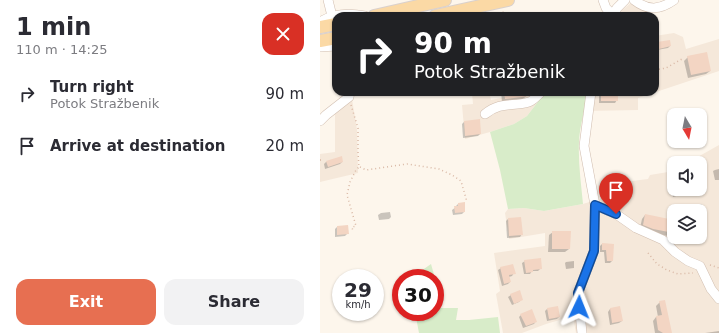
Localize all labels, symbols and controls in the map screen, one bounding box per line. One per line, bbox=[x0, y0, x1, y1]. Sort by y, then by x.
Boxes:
text: 1 min bbox=[16, 13, 91, 41]
button: close bbox=[262, 13, 304, 55]
text: 90 m bbox=[414, 27, 492, 60]
icon: right bbox=[348, 28, 400, 80]
text: 110 m · 14:25 bbox=[16, 42, 107, 57]
text: Potok Stražbenik bbox=[414, 61, 565, 82]
text: Turn right bbox=[50, 78, 134, 96]
icon: right bbox=[16, 83, 38, 105]
text: 90 m bbox=[266, 85, 304, 103]
text: Potok Stražbenik bbox=[50, 96, 159, 111]
north arrow bbox=[667, 108, 707, 148]
map controls bbox=[667, 108, 707, 244]
icon: arrive bbox=[16, 135, 38, 157]
text: Arrive at destination bbox=[50, 137, 225, 155]
text: 20 m bbox=[266, 137, 304, 155]
button: sound bbox=[667, 156, 707, 196]
pin bbox=[599, 173, 633, 214]
icon: arrive bbox=[605, 179, 627, 201]
button: layers bbox=[667, 204, 707, 244]
speed limit sign: 30 bbox=[392, 269, 444, 321]
text: 29 bbox=[344, 278, 372, 302]
button: Exit bbox=[16, 279, 156, 325]
button: Share bbox=[164, 279, 304, 325]
position arrow bbox=[558, 286, 600, 328]
text: km/h bbox=[345, 299, 371, 310]

